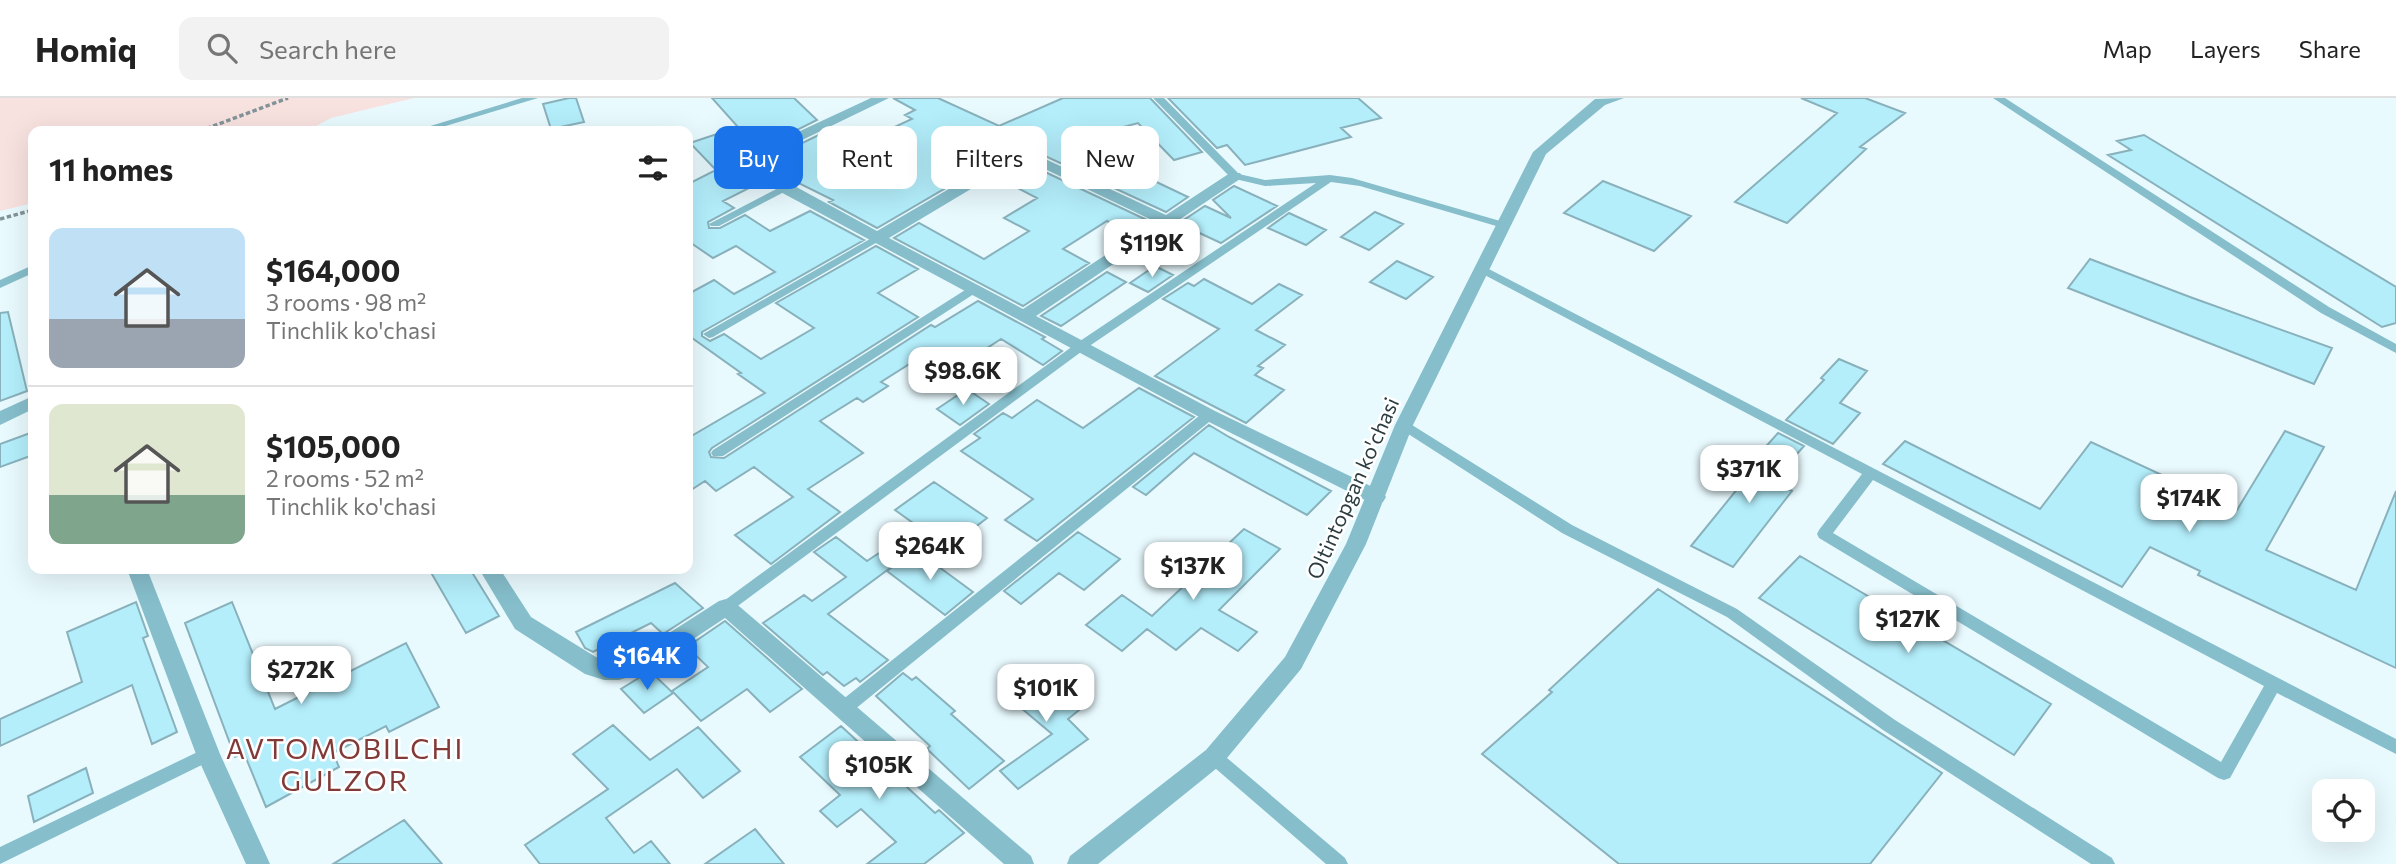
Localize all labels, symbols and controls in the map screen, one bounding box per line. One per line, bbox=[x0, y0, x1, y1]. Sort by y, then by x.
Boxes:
search box bbox=[179, 17, 669, 80]
text: Homiq bbox=[35, 28, 137, 69]
icon: search bbox=[203, 29, 241, 67]
text: Search here bbox=[259, 33, 396, 64]
text: Map bbox=[2103, 34, 2152, 63]
text: Layers bbox=[2190, 34, 2261, 63]
text: Share bbox=[2299, 34, 2361, 63]
chip: Buy bbox=[714, 126, 803, 189]
chip: Rent bbox=[817, 126, 917, 189]
chip: Filters bbox=[931, 126, 1047, 189]
chip: New bbox=[1061, 126, 1159, 189]
icon: filters bbox=[634, 149, 672, 187]
text: 11 homes bbox=[49, 150, 173, 187]
pin: $119K bbox=[1103, 220, 1201, 279]
text: $119K bbox=[1120, 228, 1184, 256]
text: $164,000 bbox=[266, 251, 401, 288]
icon: home bbox=[105, 256, 189, 340]
text: 3 rooms · 98 m² bbox=[266, 288, 426, 316]
text: Tinchlik ko'chasi bbox=[266, 316, 436, 344]
pin: $98.6K bbox=[906, 348, 1020, 407]
text: $98.6K bbox=[924, 356, 1002, 384]
street label: Oltintopgan ko'chasi bbox=[1301, 393, 1403, 583]
text: $105,000 bbox=[266, 427, 401, 464]
icon: home bbox=[105, 432, 189, 516]
pin: $371K bbox=[1700, 446, 1798, 505]
text: $371K bbox=[1716, 454, 1782, 482]
text: 2 rooms · 52 m² bbox=[266, 464, 424, 492]
pin: $174K bbox=[2140, 474, 2238, 534]
text: $174K bbox=[2156, 483, 2222, 511]
text: Tinchlik ko'chasi bbox=[266, 492, 436, 520]
pin: $264K bbox=[881, 522, 979, 582]
text: $264K bbox=[895, 531, 965, 559]
pin: $137K bbox=[1144, 542, 1242, 602]
text: $137K bbox=[1160, 551, 1226, 579]
pin: $127K bbox=[1859, 596, 1957, 655]
text: $127K bbox=[1875, 604, 1941, 632]
pin: $164K bbox=[598, 632, 696, 692]
text: $164K bbox=[613, 641, 681, 669]
pin: $272K bbox=[252, 646, 350, 706]
text: $272K bbox=[267, 655, 335, 683]
pin: $101K bbox=[997, 664, 1095, 724]
text: $101K bbox=[1013, 673, 1079, 701]
district label: AVTOMOBILCHI GULZOR bbox=[226, 731, 464, 797]
pin: $105K bbox=[830, 742, 928, 801]
text: $105K bbox=[845, 750, 913, 778]
map controls bbox=[2312, 779, 2375, 842]
button: locate bbox=[2312, 779, 2375, 842]

